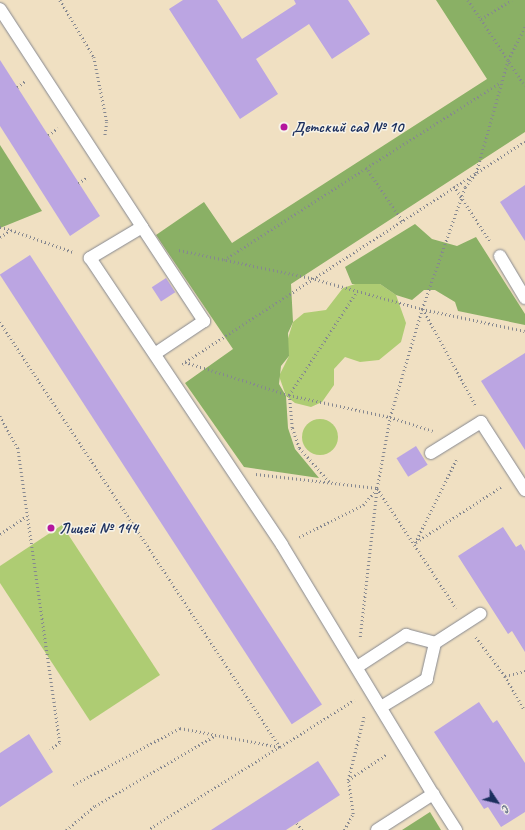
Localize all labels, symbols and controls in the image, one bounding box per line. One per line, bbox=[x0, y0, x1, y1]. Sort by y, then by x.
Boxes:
place label: Детский сад № 10 bbox=[292, 117, 403, 137]
marker: Детский сад № 10 bbox=[279, 122, 289, 132]
place label: Лицей № 144 bbox=[59, 518, 138, 538]
marker: Лицей № 144 bbox=[46, 523, 56, 533]
north arrow bbox=[477, 782, 517, 822]
text: С bbox=[500, 803, 514, 815]

